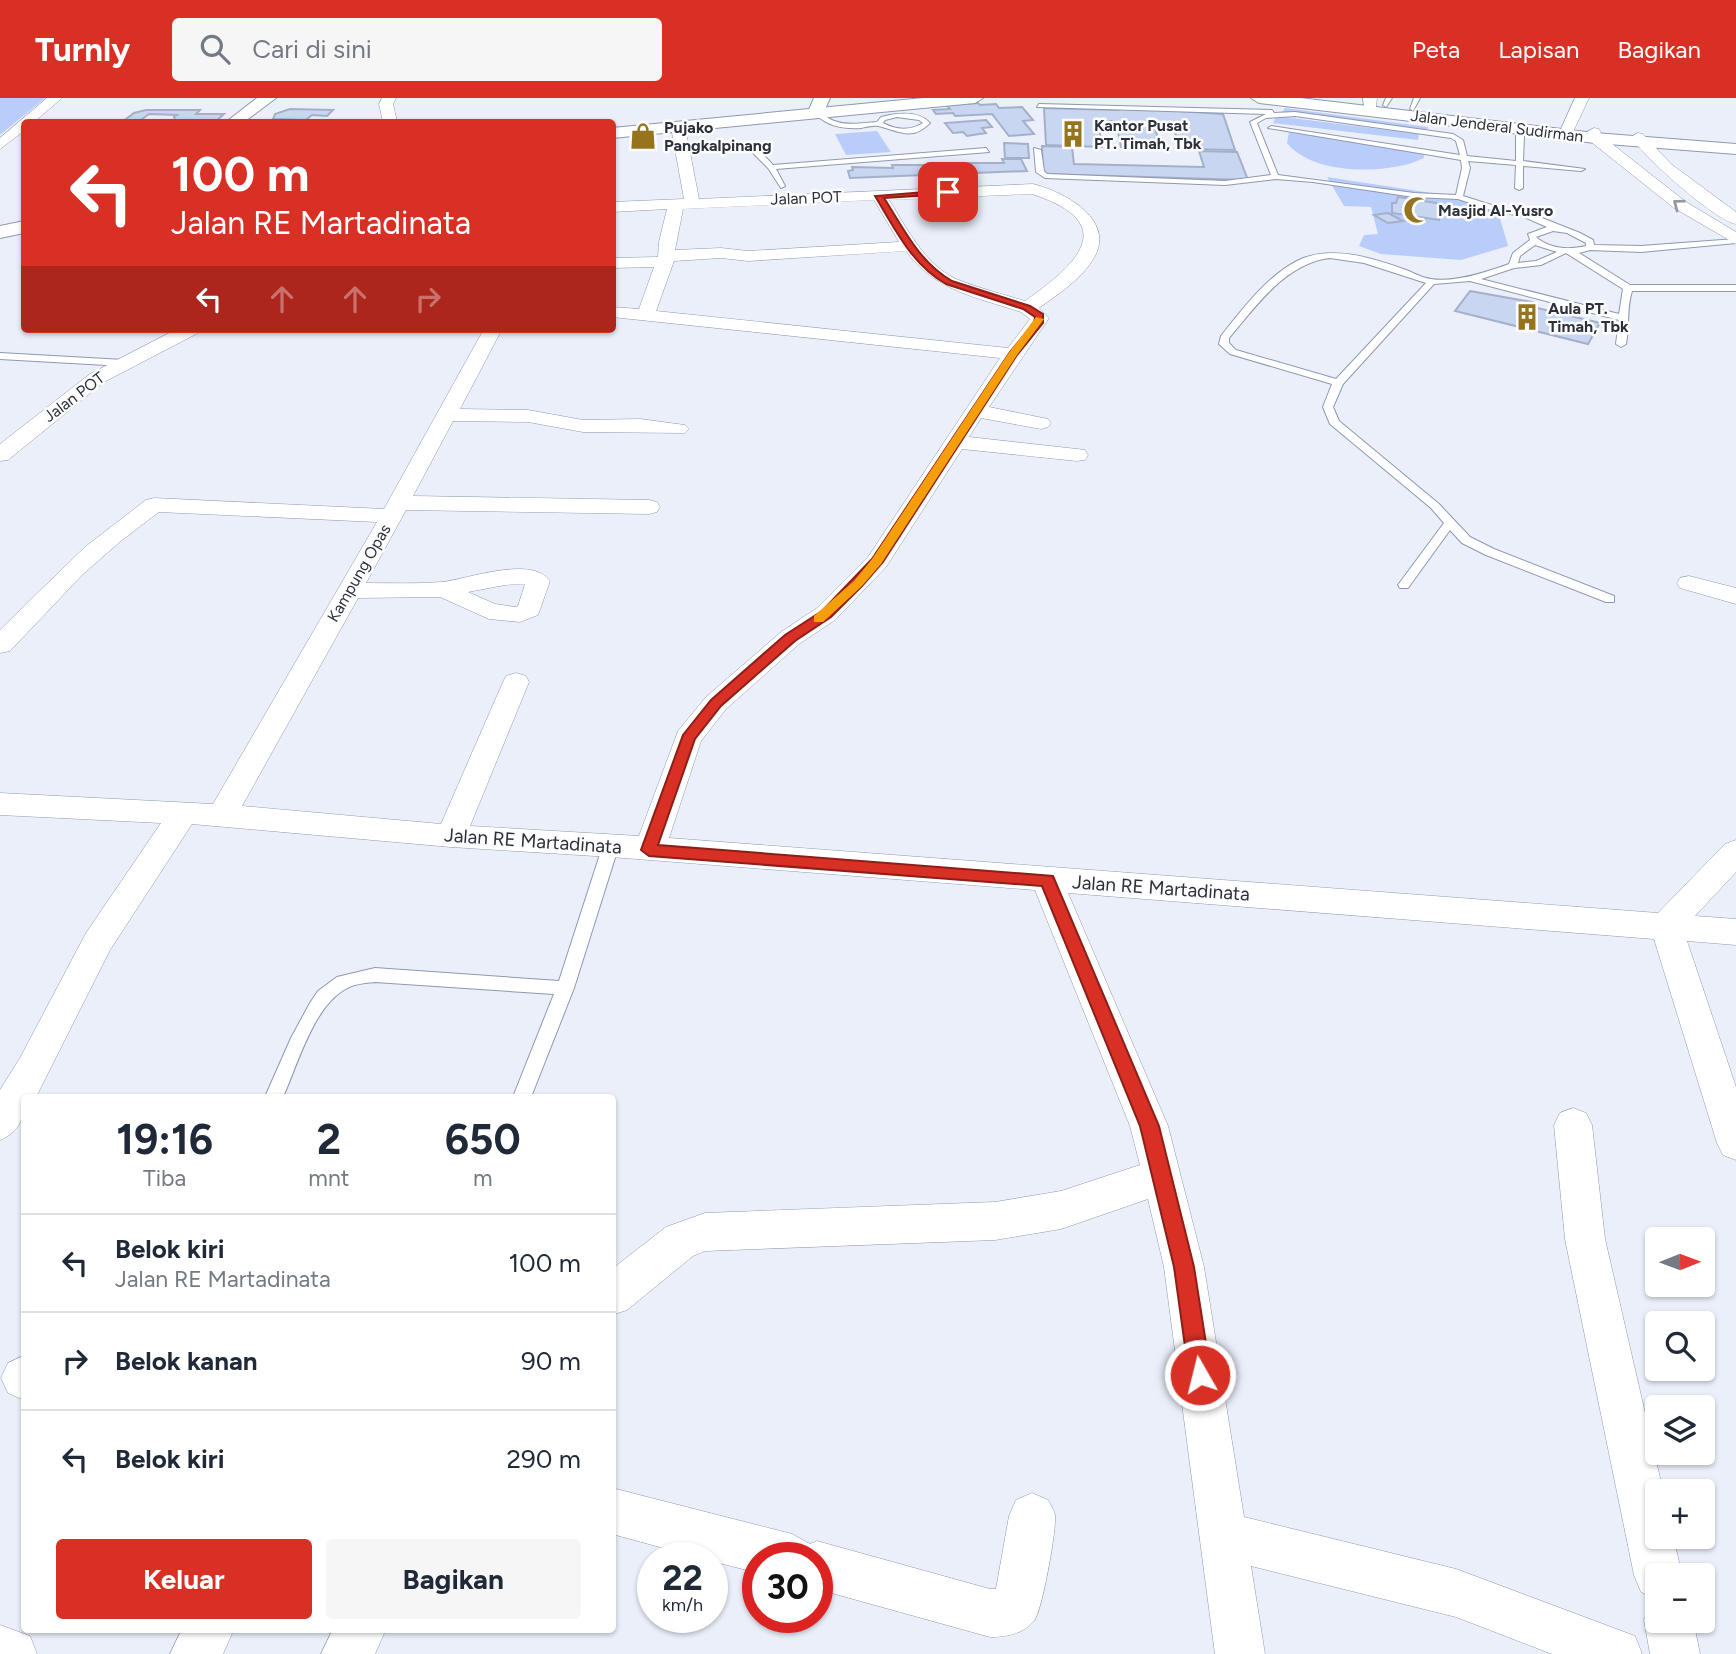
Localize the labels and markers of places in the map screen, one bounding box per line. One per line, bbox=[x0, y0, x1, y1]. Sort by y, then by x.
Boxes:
place label: Kantor Pusat PT. Timah, Tbk bbox=[1094, 116, 1202, 153]
place label: Pujako Pangkalpinang bbox=[664, 118, 772, 155]
building icon: Kantor Pusat PT. Timah, Tbk bbox=[1058, 119, 1088, 149]
shop icon: Pujako Pangkalpinang bbox=[628, 121, 658, 151]
pin bbox=[918, 162, 978, 222]
mosque icon: Masjid Al-Yusro bbox=[1402, 195, 1432, 225]
place label: Masjid Al-Yusro bbox=[1438, 201, 1553, 220]
place label: Aula PT. Timah, Tbk bbox=[1548, 299, 1629, 336]
building icon: Aula PT. Timah, Tbk bbox=[1512, 302, 1542, 332]

